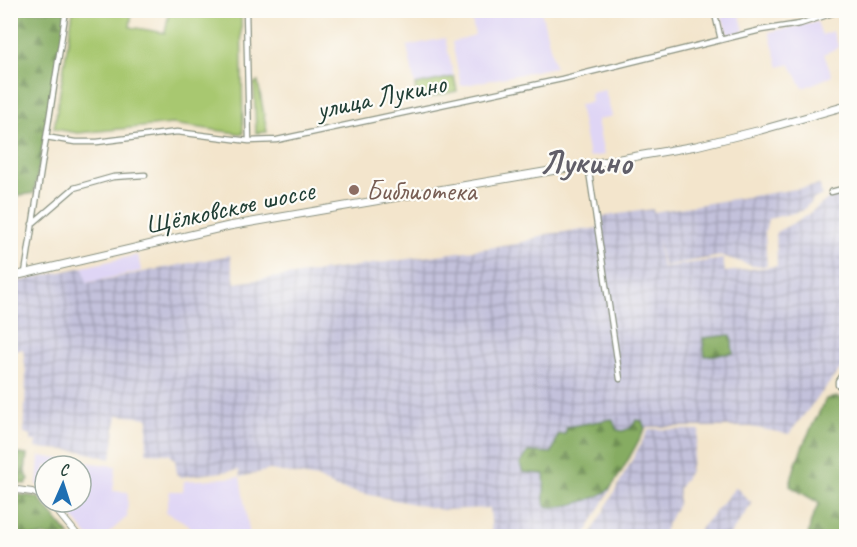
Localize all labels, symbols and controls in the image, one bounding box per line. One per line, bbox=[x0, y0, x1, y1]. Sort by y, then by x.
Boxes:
street label: улица Лукино bbox=[311, 65, 451, 127]
district label: Лукино bbox=[540, 140, 634, 183]
street label: Щёлковское шоссе bbox=[143, 172, 319, 242]
place label: Библиотека bbox=[366, 173, 478, 208]
marker: Библиотека bbox=[347, 183, 361, 197]
north arrow bbox=[33, 454, 93, 514]
text: С bbox=[59, 460, 70, 480]

